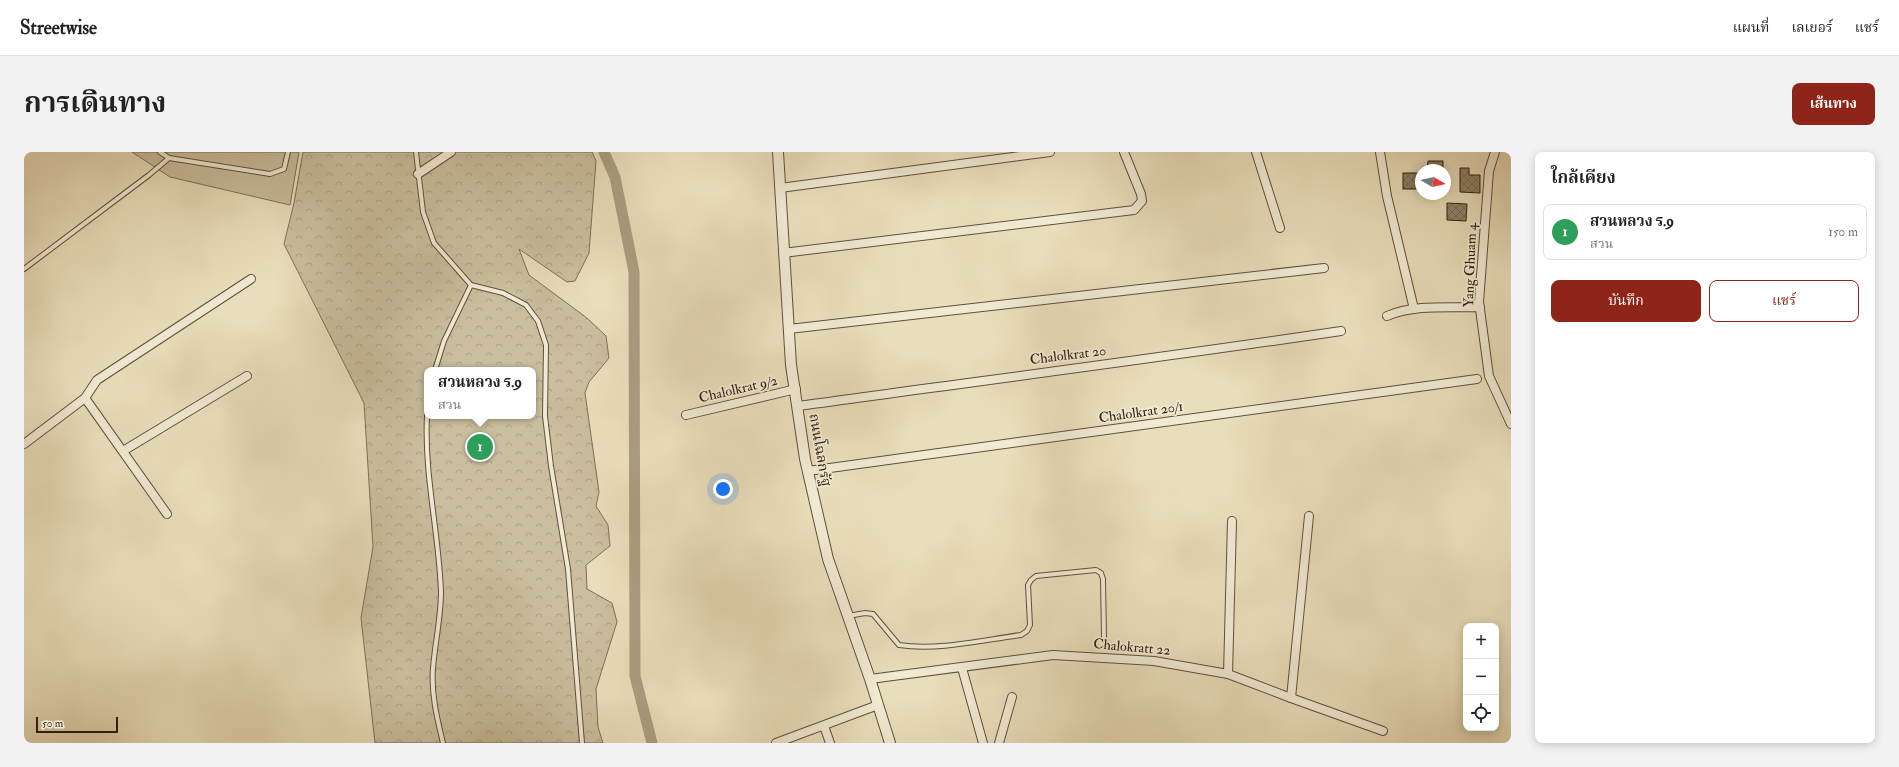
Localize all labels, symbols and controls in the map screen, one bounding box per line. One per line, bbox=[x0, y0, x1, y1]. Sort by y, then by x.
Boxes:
text: Streetwise bbox=[20, 16, 97, 40]
text: แผนที่ bbox=[1733, 19, 1769, 36]
text: เลเยอร์ bbox=[1791, 19, 1833, 36]
text: แชร์ bbox=[1855, 19, 1879, 36]
button: เส้นทาง bbox=[1792, 83, 1875, 125]
text: การเดินทาง bbox=[24, 86, 166, 121]
north arrow bbox=[1415, 164, 1451, 200]
text: ใกล้เคียง bbox=[1551, 167, 1616, 188]
text: สวนหลวง ร.9 bbox=[1590, 212, 1674, 231]
street label: Yang Ghuam 4 bbox=[1460, 221, 1480, 308]
text: 1 bbox=[1563, 224, 1567, 240]
text: 150 m bbox=[1828, 224, 1858, 240]
text: สวน bbox=[1590, 236, 1613, 252]
button: บันทึก bbox=[1551, 280, 1701, 322]
button: แชร์ bbox=[1709, 280, 1859, 322]
street label: Chalolkrat 20 bbox=[1029, 342, 1107, 368]
popup bbox=[424, 367, 536, 419]
street label: Chalolkrat 9/2 bbox=[697, 372, 779, 406]
text: สวนหลวง ร.9 bbox=[438, 373, 522, 392]
text: สวน bbox=[438, 397, 461, 413]
street label: Chalolkrat 20/1 bbox=[1098, 398, 1184, 426]
street label: ถนนโฉลกรัฐ bbox=[805, 412, 837, 488]
pin: 1 bbox=[467, 432, 493, 462]
your location bbox=[713, 479, 733, 499]
map controls bbox=[1463, 623, 1499, 731]
button: + bbox=[1463, 623, 1499, 659]
street label: Chalokratt 22 bbox=[1093, 635, 1171, 659]
button: − bbox=[1463, 659, 1499, 695]
button: locate bbox=[1463, 695, 1499, 731]
scale bar bbox=[36, 715, 118, 734]
text: 50 m bbox=[42, 717, 63, 730]

